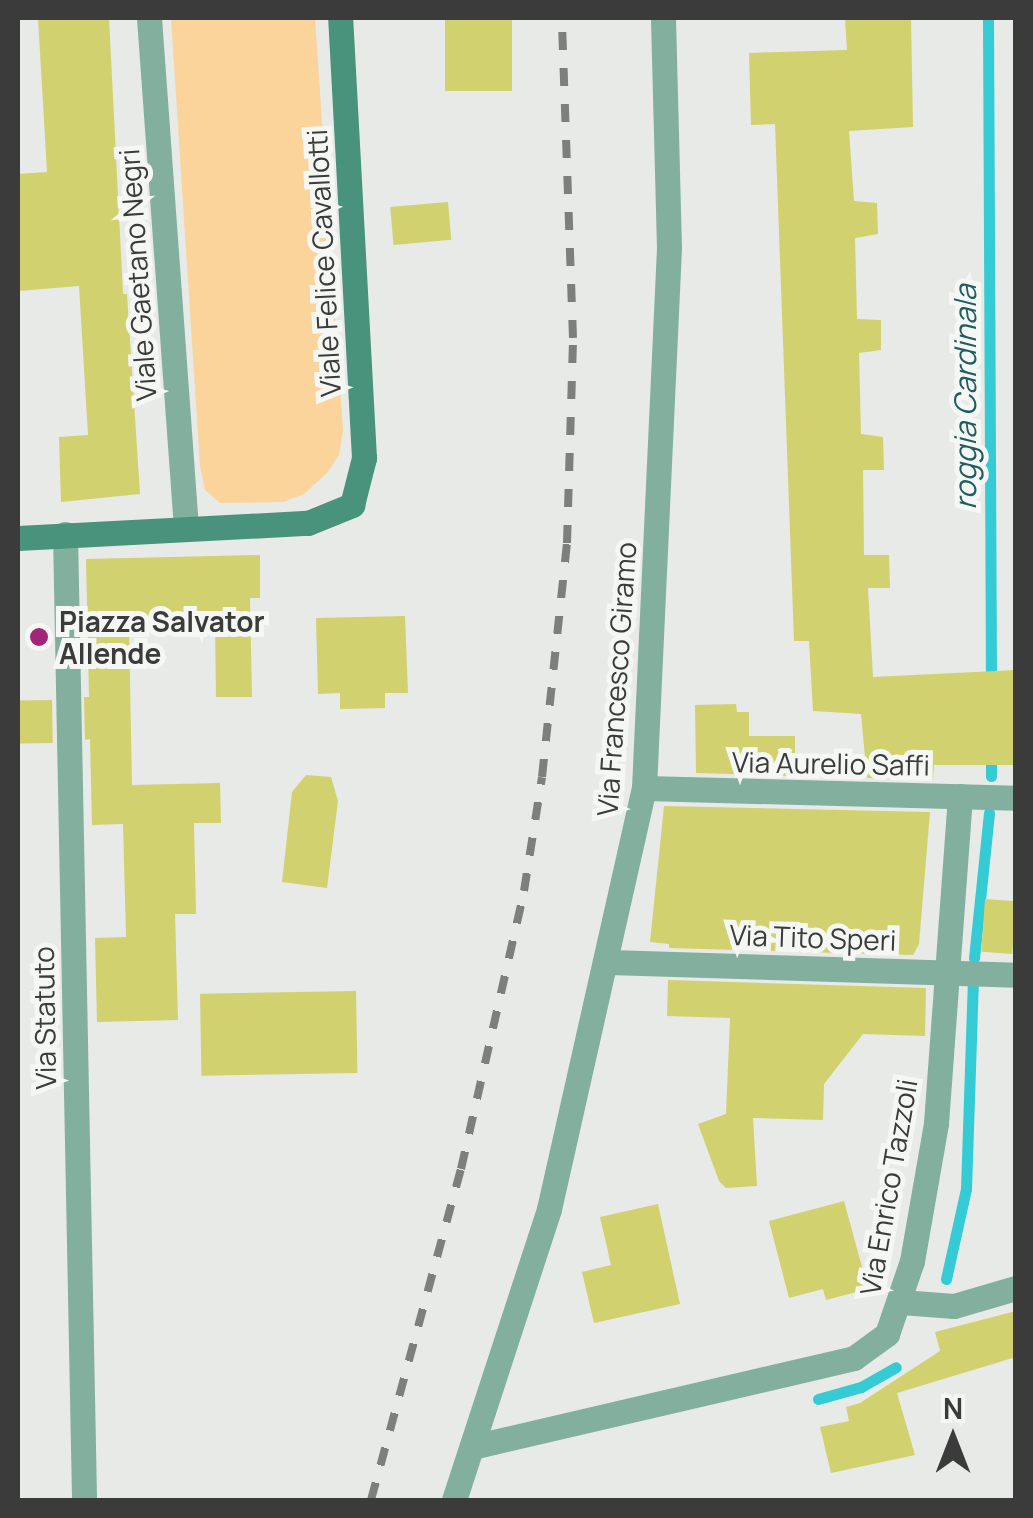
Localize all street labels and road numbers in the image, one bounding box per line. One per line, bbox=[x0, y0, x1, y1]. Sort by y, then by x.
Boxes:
street label: Viale Felice Cavallotti bbox=[299, 128, 347, 398]
street label: Viale Gaetano Negri bbox=[111, 148, 163, 402]
street label: Via Francesco Giramo bbox=[590, 541, 642, 817]
street label: Via Aurelio Saffi bbox=[732, 744, 930, 782]
street label: Via Tito Speri bbox=[729, 917, 897, 957]
street label: Via Statuto bbox=[26, 946, 62, 1090]
street label: Via Enrico Tazzoli bbox=[852, 1076, 924, 1298]

